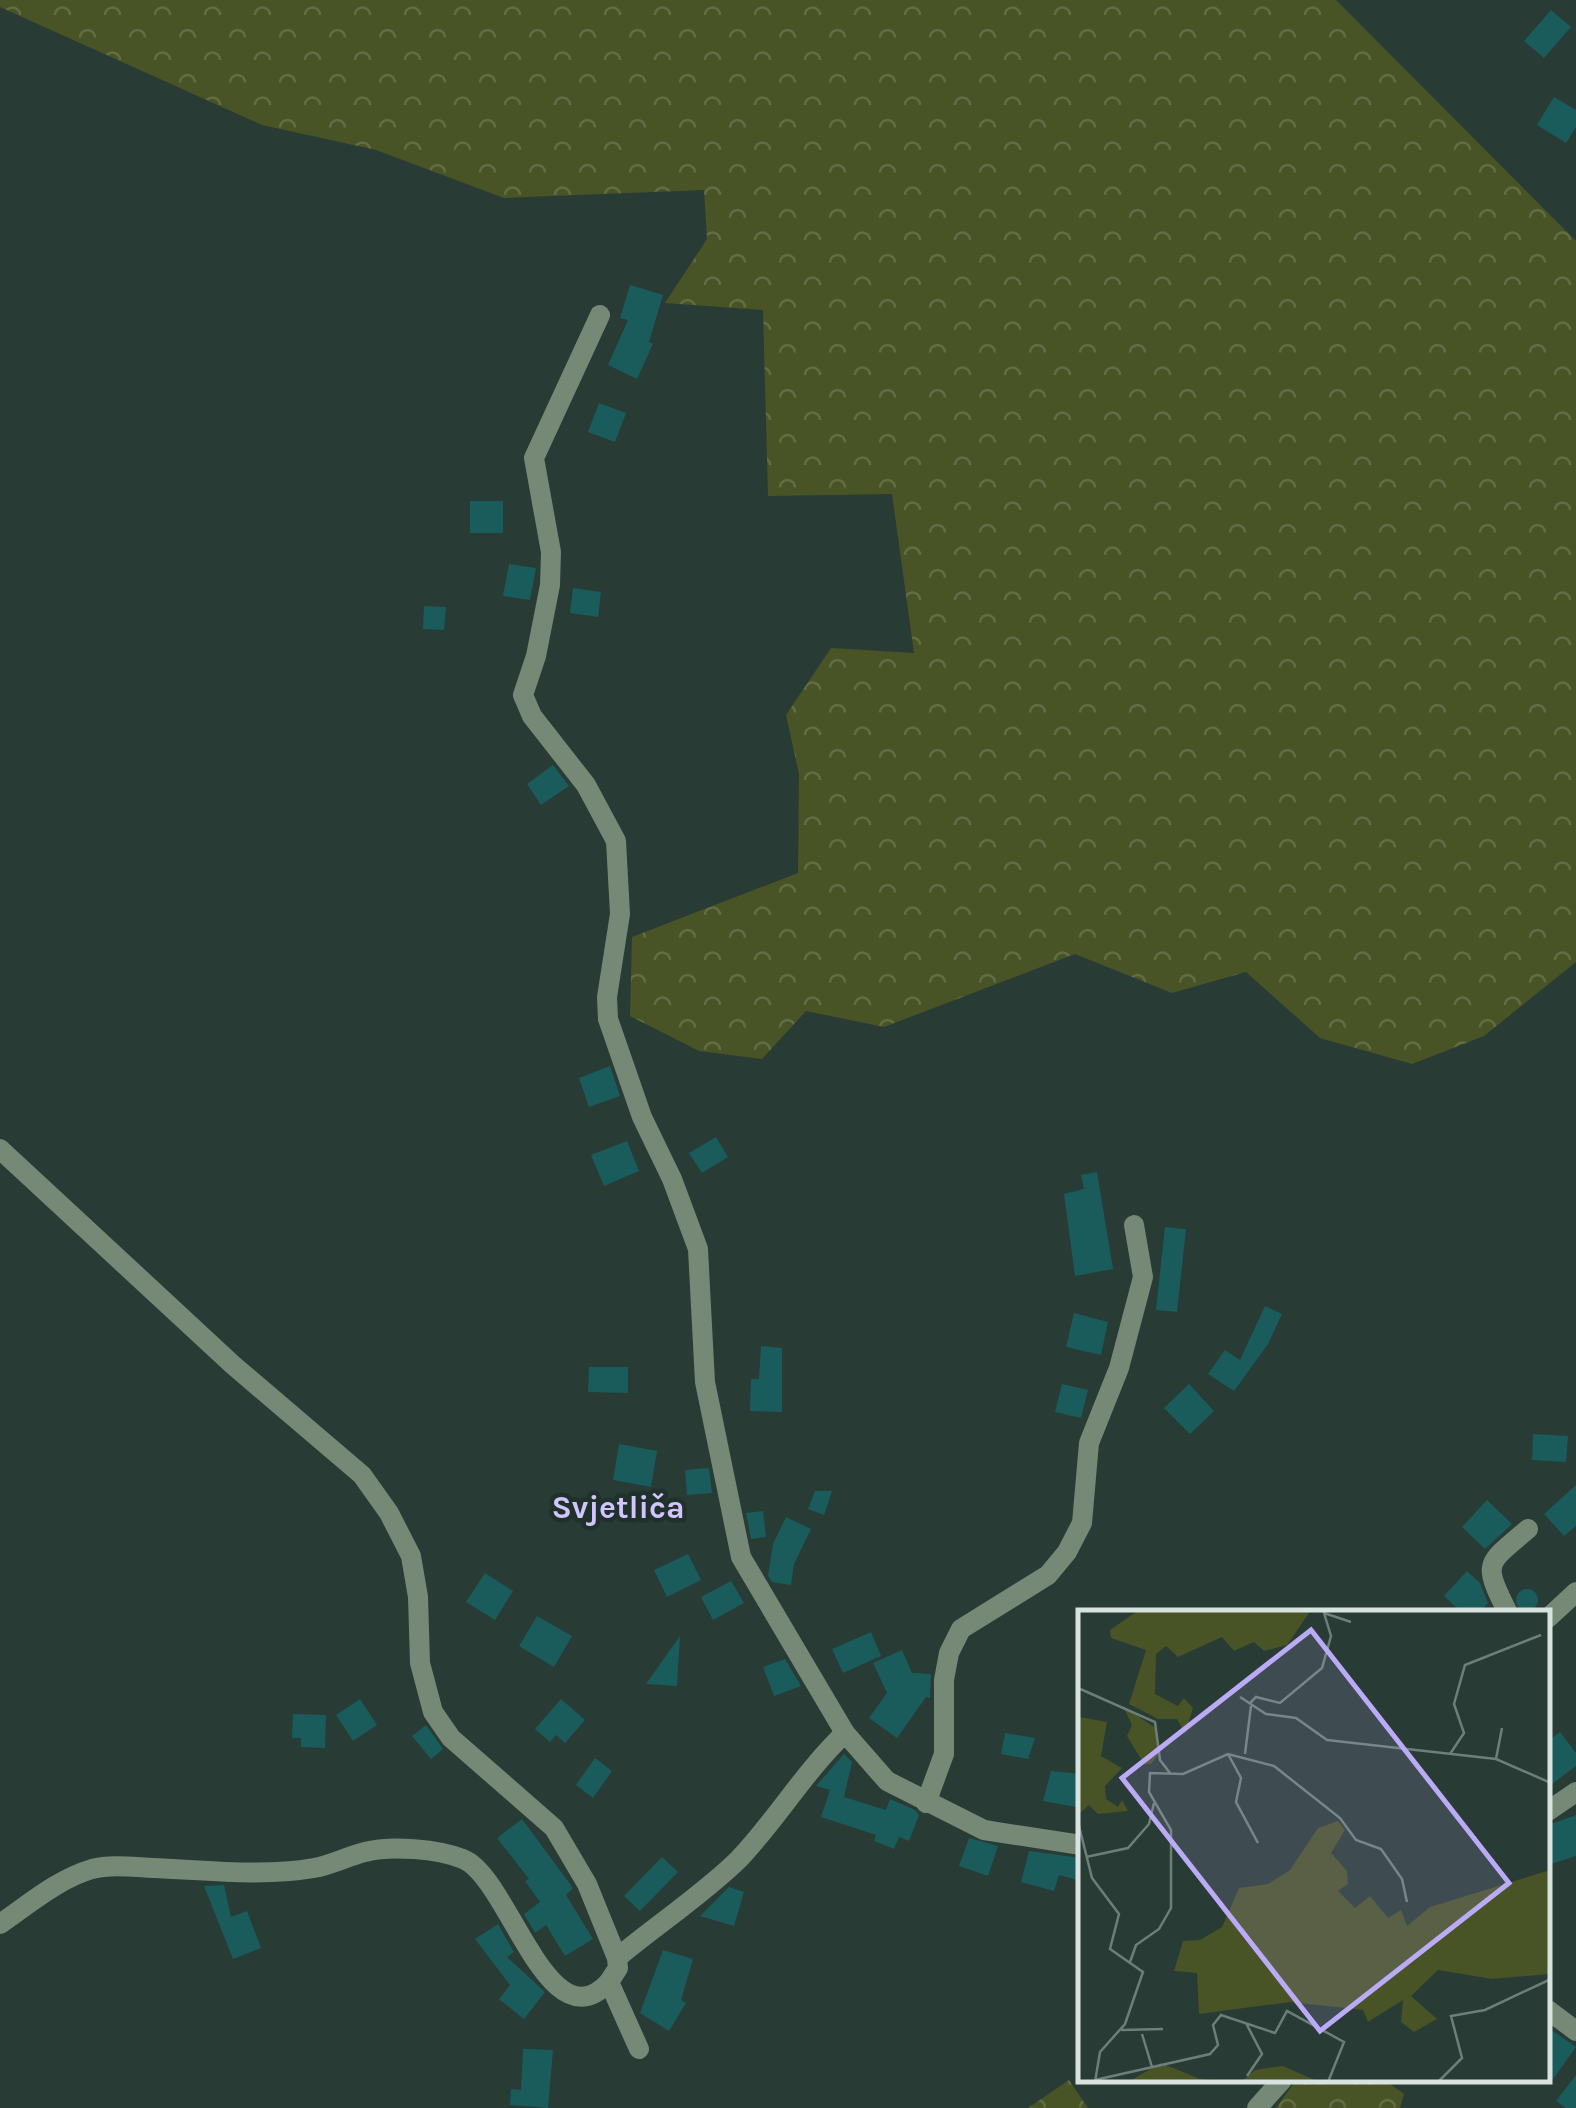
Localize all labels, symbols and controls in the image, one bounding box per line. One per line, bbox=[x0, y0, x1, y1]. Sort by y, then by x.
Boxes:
district label: Svjetliča bbox=[551, 1489, 685, 1526]
inset map bbox=[1078, 1610, 1551, 2083]

